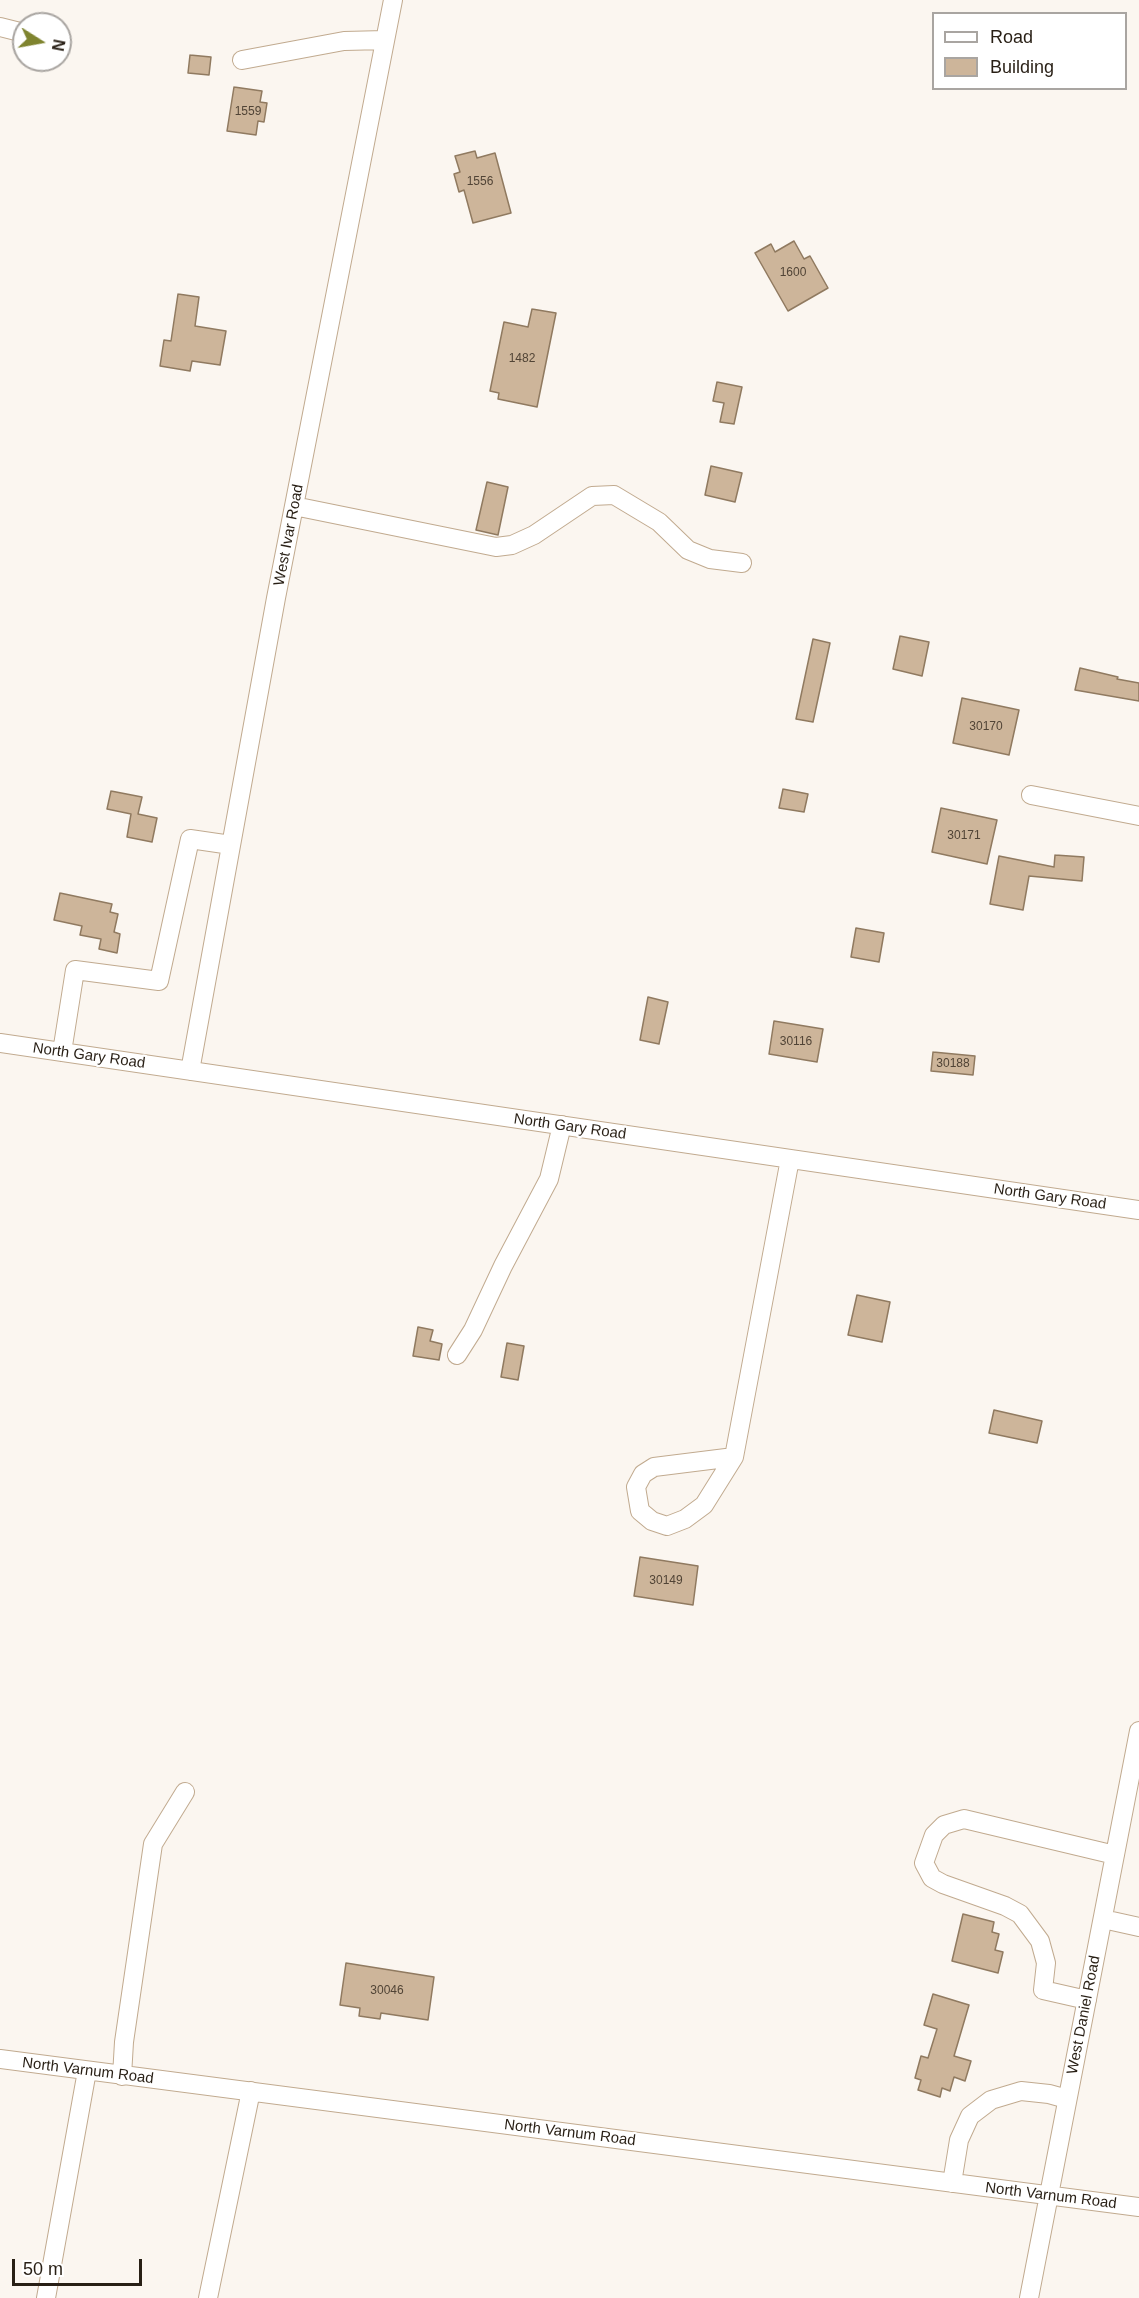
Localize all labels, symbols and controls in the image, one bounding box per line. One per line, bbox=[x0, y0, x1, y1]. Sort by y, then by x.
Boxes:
north arrow bbox=[12, 12, 72, 72]
legend bbox=[932, 12, 1127, 90]
text: Road bbox=[990, 27, 1033, 47]
text: N bbox=[49, 38, 68, 52]
text: Building bbox=[990, 57, 1054, 77]
house number: 1559 bbox=[235, 105, 261, 119]
house number: 1556 bbox=[467, 175, 493, 189]
house number: 1600 bbox=[780, 266, 806, 280]
house number: 1482 bbox=[509, 352, 535, 366]
street label: West Ivar Road bbox=[270, 483, 308, 587]
house number: 30170 bbox=[969, 720, 1003, 734]
house number: 30171 bbox=[947, 829, 981, 843]
house number: 30116 bbox=[780, 1035, 812, 1049]
street label: North Gary Road bbox=[32, 1039, 146, 1073]
house number: 30188 bbox=[936, 1057, 970, 1071]
street label: North Gary Road bbox=[513, 1110, 627, 1144]
street label: North Gary Road bbox=[993, 1180, 1107, 1214]
house number: 30149 bbox=[649, 1574, 683, 1588]
street label: West Daniel Road bbox=[1064, 1954, 1104, 2076]
house number: 30046 bbox=[370, 1984, 404, 1998]
street label: North Varnum Road bbox=[21, 2054, 155, 2088]
street label: North Varnum Road bbox=[503, 2116, 637, 2150]
street label: North Varnum Road bbox=[984, 2179, 1118, 2213]
scale bar bbox=[15, 2247, 146, 2285]
text: 50 m bbox=[23, 2259, 63, 2279]

